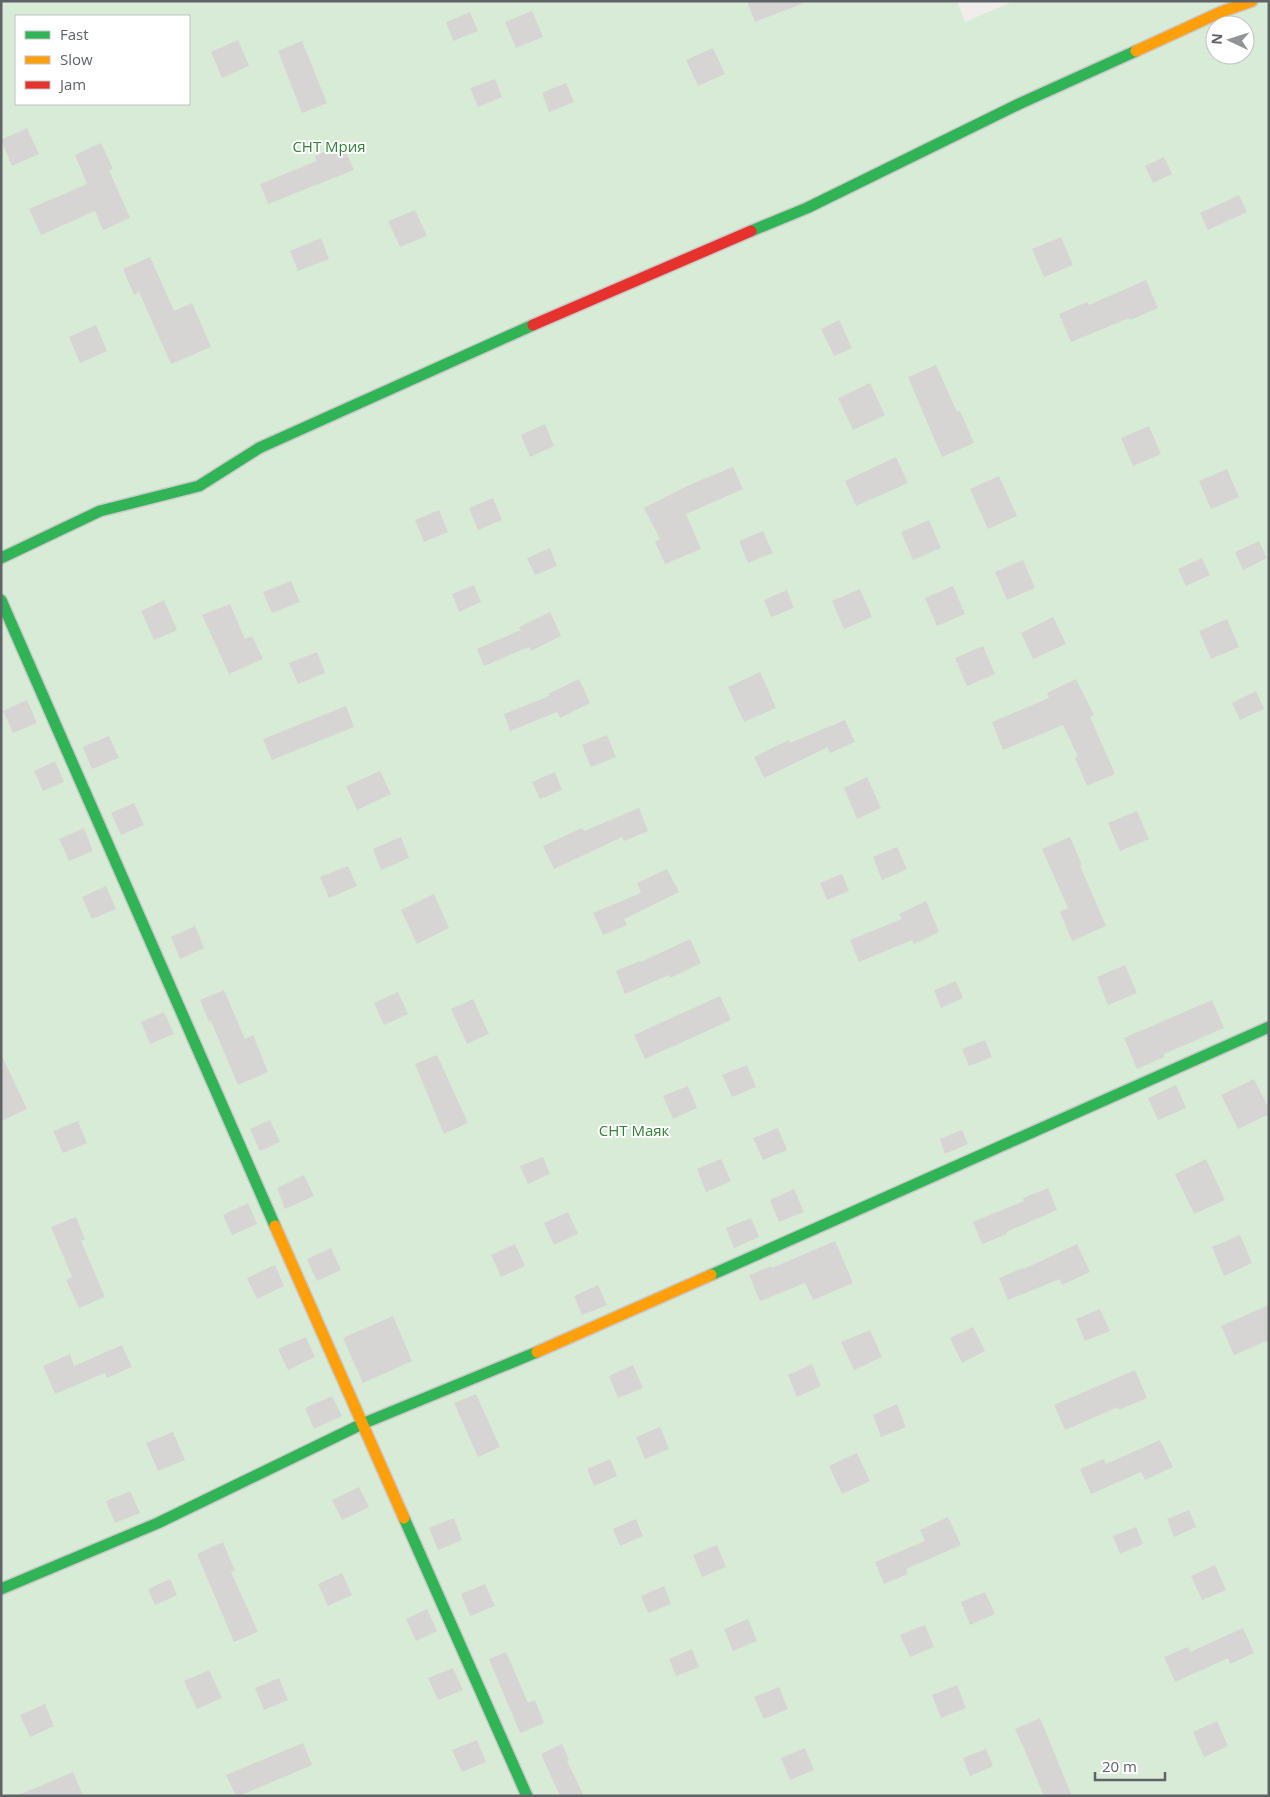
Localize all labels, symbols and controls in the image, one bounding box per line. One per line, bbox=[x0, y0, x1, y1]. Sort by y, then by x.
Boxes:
legend bbox=[15, 15, 190, 105]
north arrow bbox=[1205, 15, 1255, 65]
text: Fast bbox=[60, 24, 89, 44]
text: N bbox=[1207, 33, 1226, 45]
text: Slow bbox=[60, 49, 93, 69]
text: Jam bbox=[58, 74, 86, 94]
park label: СНТ Мрия bbox=[292, 136, 366, 156]
park label: СНТ Маяк bbox=[599, 1120, 670, 1140]
scale bar bbox=[1095, 1750, 1165, 1782]
text: 20 m bbox=[1102, 1756, 1137, 1776]

